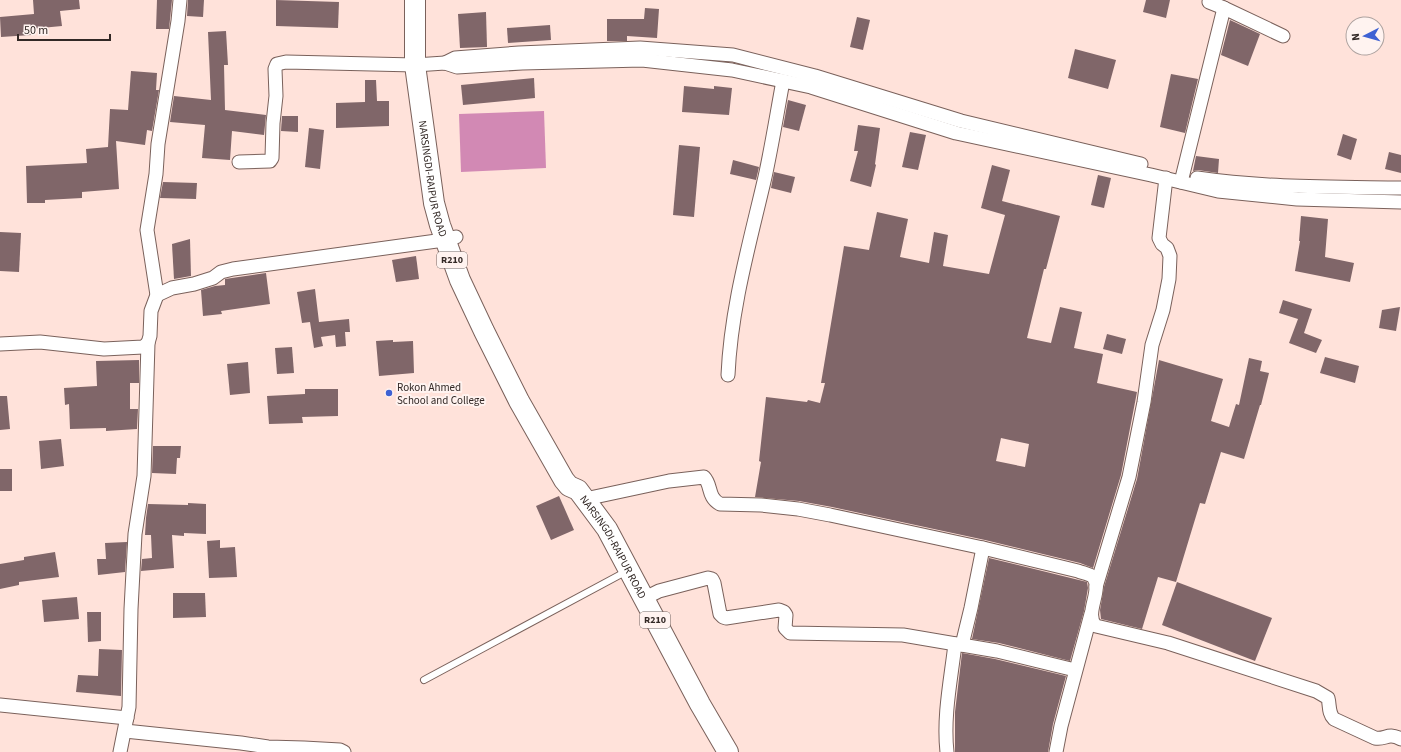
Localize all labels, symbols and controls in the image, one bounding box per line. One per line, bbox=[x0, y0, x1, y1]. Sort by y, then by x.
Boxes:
scale bar bbox=[18, 16, 110, 42]
north arrow bbox=[1345, 16, 1385, 56]
text: 50 m bbox=[24, 22, 48, 39]
text: N bbox=[1348, 33, 1363, 41]
street label: NARSINGDI-RAIPUR ROAD bbox=[415, 119, 451, 239]
road number: R210 bbox=[437, 252, 467, 268]
place label: Rokon Ahmed School and College bbox=[397, 380, 485, 408]
marker: Rokon Ahmed School and College bbox=[384, 388, 394, 398]
street label: NARSINGDI-RAIPUR ROAD bbox=[577, 492, 650, 601]
road number: R210 bbox=[640, 612, 670, 628]

